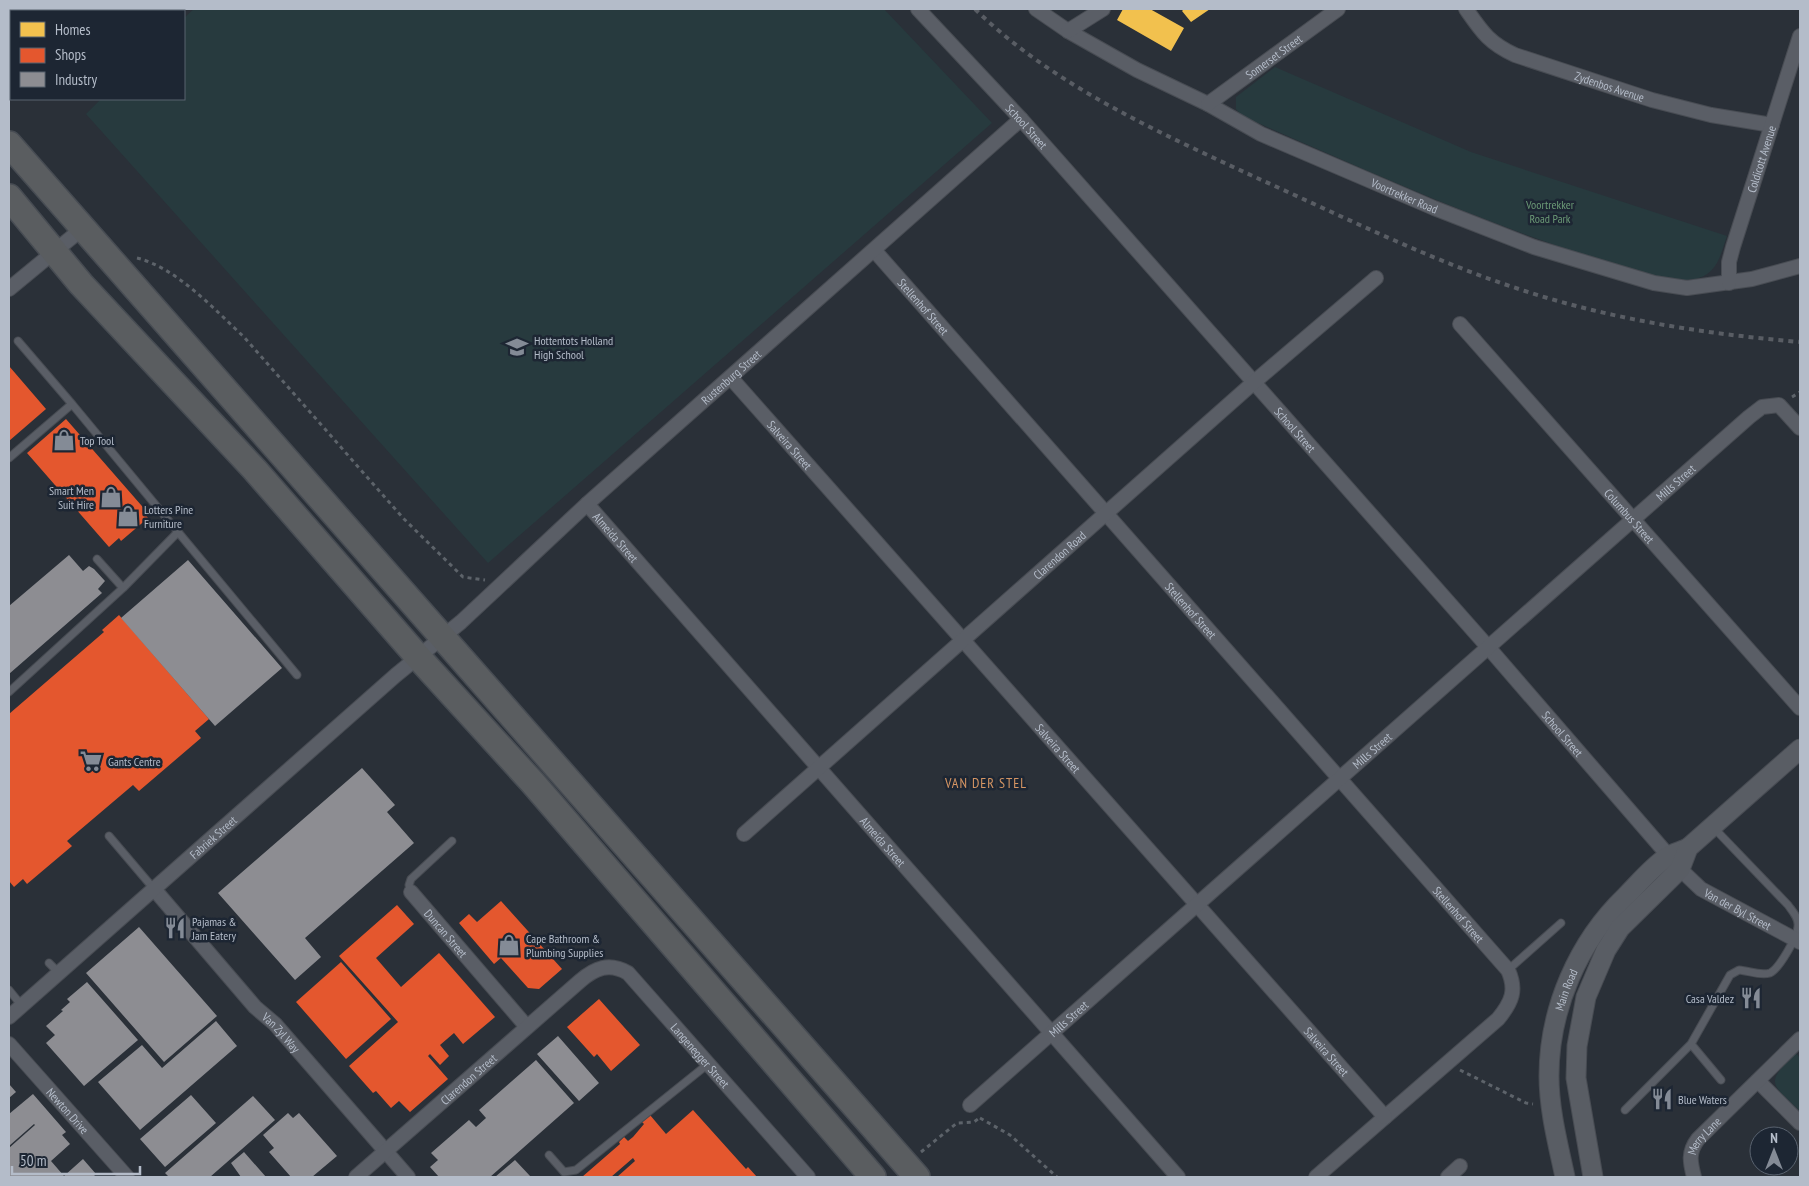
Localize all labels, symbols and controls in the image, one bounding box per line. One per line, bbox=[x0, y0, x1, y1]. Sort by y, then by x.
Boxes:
legend bbox=[10, 10, 185, 100]
text: Homes bbox=[55, 20, 91, 39]
street label: Somerset Street bbox=[1242, 30, 1305, 82]
text: Shops bbox=[55, 45, 86, 64]
street label: Zydenbos Avenue bbox=[1573, 68, 1646, 104]
text: Industry bbox=[55, 70, 97, 89]
street label: School Street bbox=[1003, 100, 1052, 152]
street label: Coldicott Avenue bbox=[1743, 123, 1779, 194]
street label: Voortrekker Road bbox=[1368, 174, 1440, 216]
park label: Voortrekker Road Park bbox=[1525, 197, 1575, 226]
street label: Stellenhof Street bbox=[895, 275, 953, 338]
place label: Hottentots Holland High School bbox=[534, 333, 613, 362]
school or university icon: Hottentots Holland High School bbox=[504, 334, 530, 360]
street label: Rustenburg Street bbox=[698, 346, 764, 407]
street label: School Street bbox=[1272, 404, 1320, 456]
street label: Salveira Street bbox=[764, 417, 816, 473]
shop icon: Top Tool bbox=[51, 427, 77, 453]
place label: Top Tool bbox=[80, 433, 114, 448]
street label: Mills Street bbox=[1653, 460, 1699, 503]
place label: Smart Men Suit Hire bbox=[49, 483, 94, 512]
shop icon: Smart Men Suit Hire bbox=[98, 484, 124, 510]
street label: Columbus Street bbox=[1602, 485, 1658, 547]
place label: Lotters Pine Furniture bbox=[144, 502, 193, 531]
shop icon: Lotters Pine Furniture bbox=[115, 503, 141, 529]
street label: Almeida Street bbox=[590, 509, 642, 566]
street label: Clarendon Road bbox=[1030, 528, 1089, 582]
street label: Stellenhof Street bbox=[1162, 579, 1220, 642]
street label: School Street bbox=[1539, 708, 1587, 760]
street label: Salveira Street bbox=[1033, 720, 1085, 776]
street label: Mills Street bbox=[1349, 728, 1395, 771]
supermarket icon: Gants Centre bbox=[78, 748, 104, 774]
place label: Gants Centre bbox=[108, 754, 161, 769]
district label: VAN DER STEL bbox=[944, 774, 1027, 792]
street label: Fabriek Street bbox=[186, 812, 240, 862]
street label: Almeida Street bbox=[857, 813, 910, 870]
street label: Stellenhof Street bbox=[1430, 883, 1488, 946]
street label: Van der Byl Street bbox=[1701, 884, 1775, 933]
street label: Duncan Street bbox=[421, 906, 471, 961]
place label: Pajamas & Jam Eatery bbox=[191, 914, 236, 943]
restaurant icon: Pajamas & Jam Eatery bbox=[162, 915, 188, 941]
place label: Cape Bathroom & Plumbing Supplies bbox=[526, 931, 603, 960]
shop icon: Cape Bathroom & Plumbing Supplies bbox=[496, 932, 522, 958]
street label: Main Road bbox=[1551, 966, 1580, 1012]
restaurant icon: Casa Valdez bbox=[1738, 985, 1764, 1011]
place label: Casa Valdez bbox=[1686, 991, 1734, 1006]
street label: Mills Street bbox=[1045, 997, 1091, 1040]
street label: Van Zyl Way bbox=[259, 1008, 304, 1056]
street label: Langenegger Street bbox=[668, 1020, 733, 1091]
street label: Salveira Street bbox=[1301, 1024, 1353, 1079]
street label: Clarendon Street bbox=[437, 1050, 500, 1108]
street label: Newton Drive bbox=[44, 1084, 92, 1137]
restaurant icon: Blue Waters bbox=[1649, 1086, 1675, 1112]
place label: Blue Waters bbox=[1678, 1092, 1727, 1107]
street label: Merry Lane bbox=[1684, 1113, 1724, 1156]
north arrow bbox=[1749, 1126, 1799, 1176]
text: N bbox=[1770, 1129, 1778, 1147]
scale bar bbox=[12, 1144, 140, 1176]
text: 50 m bbox=[20, 1151, 46, 1170]

